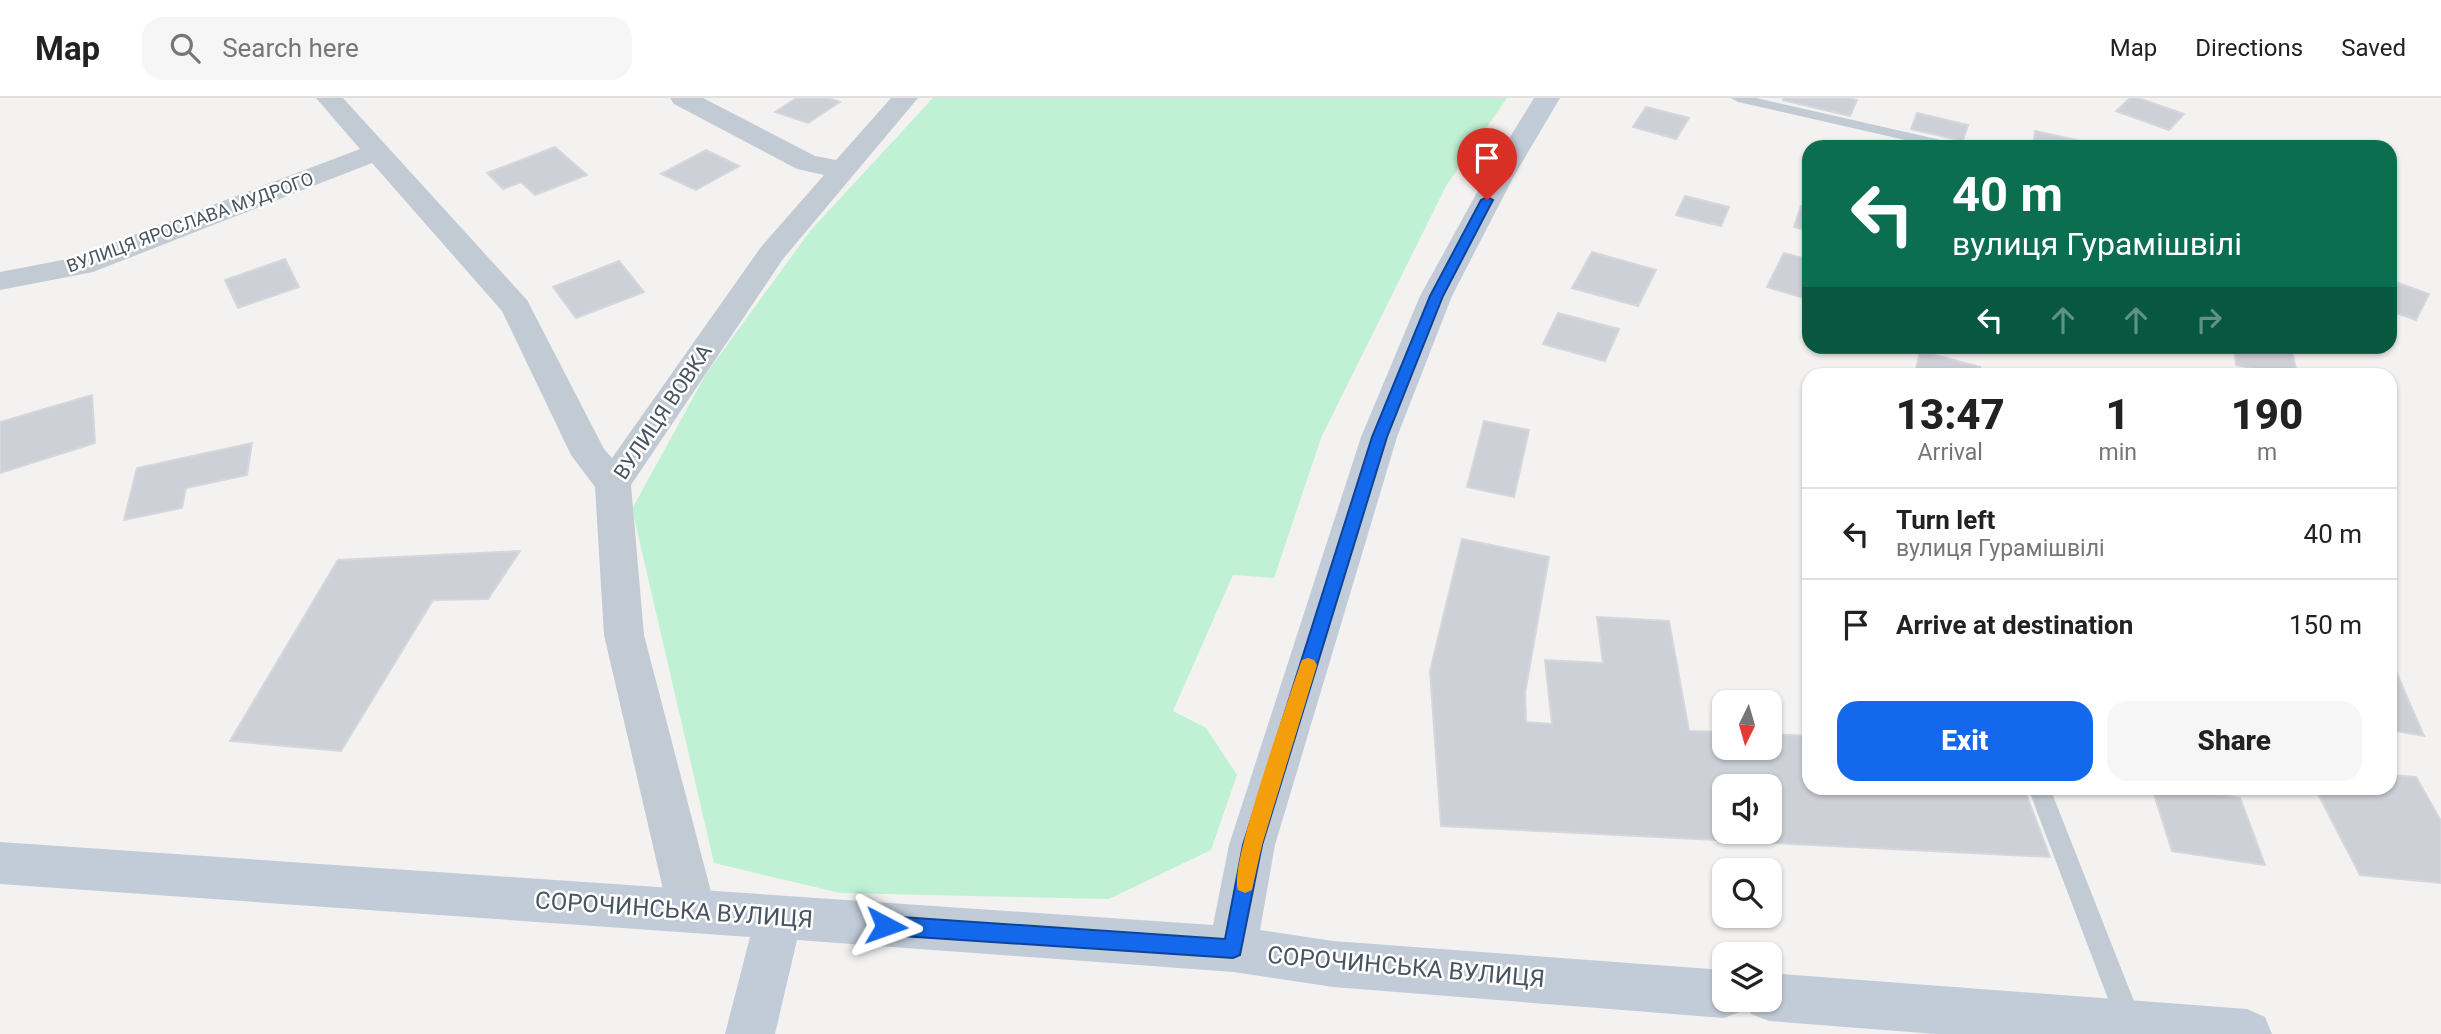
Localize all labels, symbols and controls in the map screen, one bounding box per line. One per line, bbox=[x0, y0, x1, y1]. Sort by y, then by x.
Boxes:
search box bbox=[142, 17, 632, 80]
text: Map bbox=[35, 29, 100, 68]
icon: search bbox=[166, 29, 204, 67]
text: Search here bbox=[222, 33, 359, 63]
text: Map bbox=[2110, 34, 2157, 62]
text: Directions bbox=[2195, 34, 2303, 62]
text: Saved bbox=[2341, 34, 2406, 62]
pin bbox=[1457, 128, 1517, 200]
icon: arrive bbox=[1468, 139, 1506, 177]
text: 40 m bbox=[1952, 166, 2063, 223]
street label: ВУЛИЦЯ ЯРОСЛАВА МУДРОГО bbox=[64, 167, 316, 277]
icon: left bbox=[1837, 168, 1928, 259]
text: вулиця Гурамішвілі bbox=[1952, 225, 2242, 263]
icon: left bbox=[1971, 301, 2009, 339]
icon: ahead bbox=[2044, 301, 2082, 339]
icon: ahead bbox=[2117, 301, 2155, 339]
icon: right bbox=[2190, 301, 2228, 339]
street label: ВУЛИЦЯ ВОВКА bbox=[609, 340, 717, 484]
text: 13:47 bbox=[1896, 390, 2005, 439]
text: 1 bbox=[2106, 390, 2130, 439]
text: 190 bbox=[2231, 390, 2303, 439]
text: Arrival bbox=[1918, 439, 1983, 466]
text: min bbox=[2098, 439, 2137, 466]
text: m bbox=[2257, 439, 2277, 466]
text: Turn left bbox=[1896, 505, 1995, 535]
icon: left bbox=[1837, 515, 1875, 553]
text: 40 m bbox=[2304, 519, 2362, 549]
text: вулиця Гурамішвілі bbox=[1896, 535, 2105, 562]
icon: arrive bbox=[1837, 606, 1875, 644]
text: Arrive at destination bbox=[1896, 610, 2133, 640]
text: 150 m bbox=[2289, 610, 2362, 640]
north arrow bbox=[1712, 690, 1782, 760]
map controls bbox=[1712, 690, 1782, 1012]
button: Exit bbox=[1837, 701, 2093, 781]
button: Share bbox=[2107, 701, 2362, 781]
button: sound bbox=[1712, 774, 1782, 844]
button: search bbox=[1712, 858, 1782, 928]
street label: СОРОЧИНСЬКА ВУЛИЦЯ bbox=[534, 886, 814, 934]
position arrow bbox=[849, 889, 923, 963]
street label: СОРОЧИНСЬКА ВУЛИЦЯ bbox=[1266, 941, 1546, 993]
button: layers bbox=[1712, 942, 1782, 1012]

